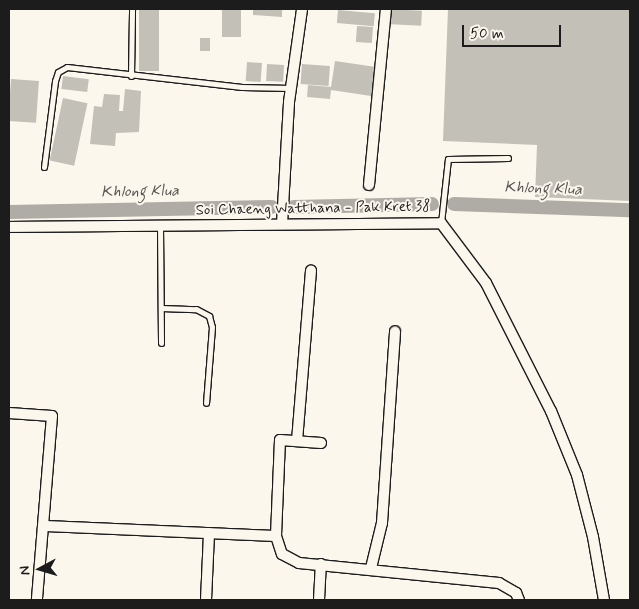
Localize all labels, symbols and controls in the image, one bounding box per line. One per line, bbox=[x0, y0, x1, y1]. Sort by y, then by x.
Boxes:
scale bar bbox=[464, 15, 563, 47]
text: 50 m bbox=[470, 24, 504, 44]
water label: Khlong Klua bbox=[503, 178, 583, 200]
water label: Khlong Klua bbox=[100, 182, 180, 202]
street label: Soi Chaeng Watthana - Pak Kret 38 bbox=[195, 198, 431, 220]
north arrow bbox=[15, 544, 65, 594]
text: N bbox=[16, 565, 35, 576]

